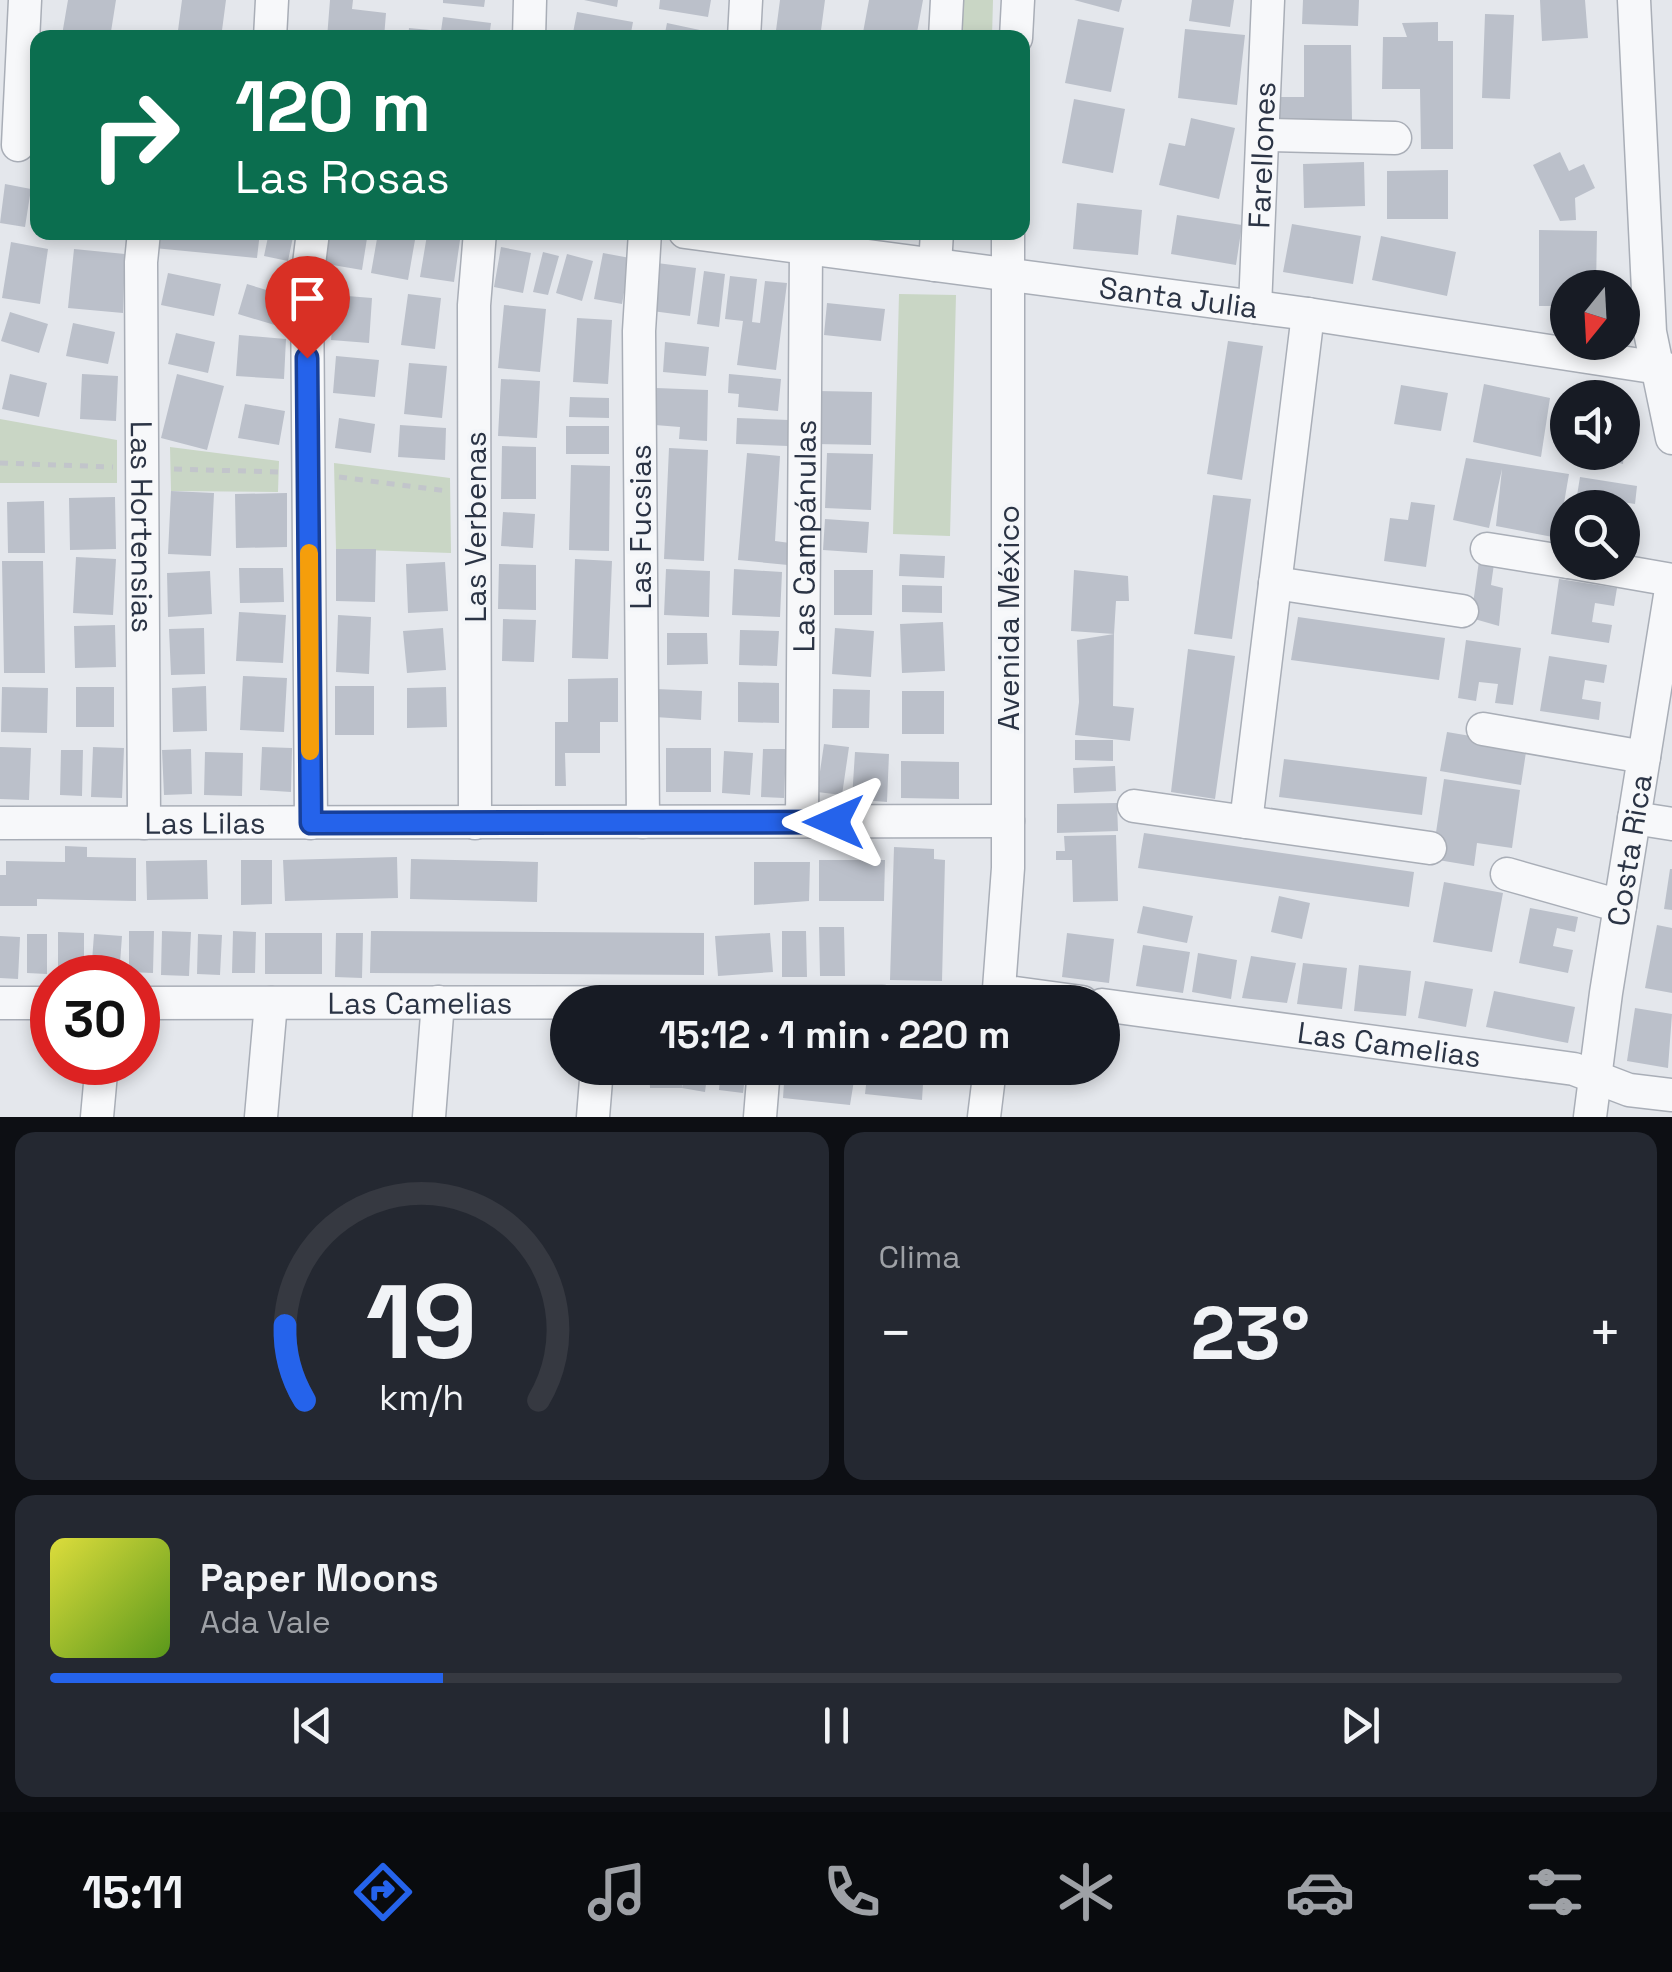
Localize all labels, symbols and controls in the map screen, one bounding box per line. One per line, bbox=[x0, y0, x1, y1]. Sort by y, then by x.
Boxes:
text: 120 m bbox=[235, 62, 431, 151]
icon: right bbox=[70, 70, 200, 200]
street label: Farellones bbox=[1239, 81, 1284, 229]
text: Las Rosas bbox=[235, 149, 450, 206]
pin bbox=[265, 256, 350, 359]
street label: Santa Julia bbox=[1097, 267, 1260, 327]
north arrow bbox=[1550, 270, 1640, 360]
map controls bbox=[1550, 270, 1640, 580]
icon: arrive bbox=[280, 271, 335, 326]
button: sound bbox=[1550, 380, 1640, 470]
street label: Las Campánulas bbox=[784, 419, 824, 653]
street label: Las Hortensias bbox=[122, 421, 162, 633]
street label: Las Verbenas bbox=[456, 431, 495, 623]
street label: Las Fucsias bbox=[621, 444, 660, 610]
button: search bbox=[1550, 490, 1640, 580]
street label: Avenida México bbox=[989, 505, 1028, 731]
position arrow bbox=[782, 770, 886, 874]
street label: Costa Rica bbox=[1598, 771, 1660, 929]
street label: Las Lilas bbox=[144, 803, 266, 842]
speed limit sign: 30 bbox=[30, 955, 160, 1085]
street label: Las Camelias bbox=[328, 983, 512, 1022]
text: 15:12 · 1 min · 220 m bbox=[660, 1011, 1010, 1059]
street label: Las Camelias bbox=[1295, 1012, 1484, 1076]
text: Clima bbox=[879, 1237, 961, 1277]
text: 19 bbox=[366, 1256, 477, 1388]
text: 23° bbox=[1190, 1285, 1310, 1381]
text: − bbox=[879, 1298, 913, 1368]
text: + bbox=[1588, 1298, 1622, 1368]
text: km/h bbox=[379, 1375, 464, 1420]
text: Paper Moons bbox=[200, 1554, 439, 1602]
text: Ada Vale bbox=[200, 1602, 331, 1642]
icon: previous bbox=[285, 1698, 340, 1753]
icon: pause bbox=[809, 1698, 864, 1753]
icon: next bbox=[1333, 1698, 1388, 1753]
icon: directions bbox=[348, 1857, 418, 1927]
icon: music bbox=[582, 1857, 652, 1927]
icon: phone bbox=[817, 1857, 887, 1927]
icon: climate bbox=[1051, 1857, 1121, 1927]
icon: car bbox=[1285, 1857, 1355, 1927]
icon: filters bbox=[1520, 1857, 1590, 1927]
text: 15:11 bbox=[82, 1864, 184, 1921]

